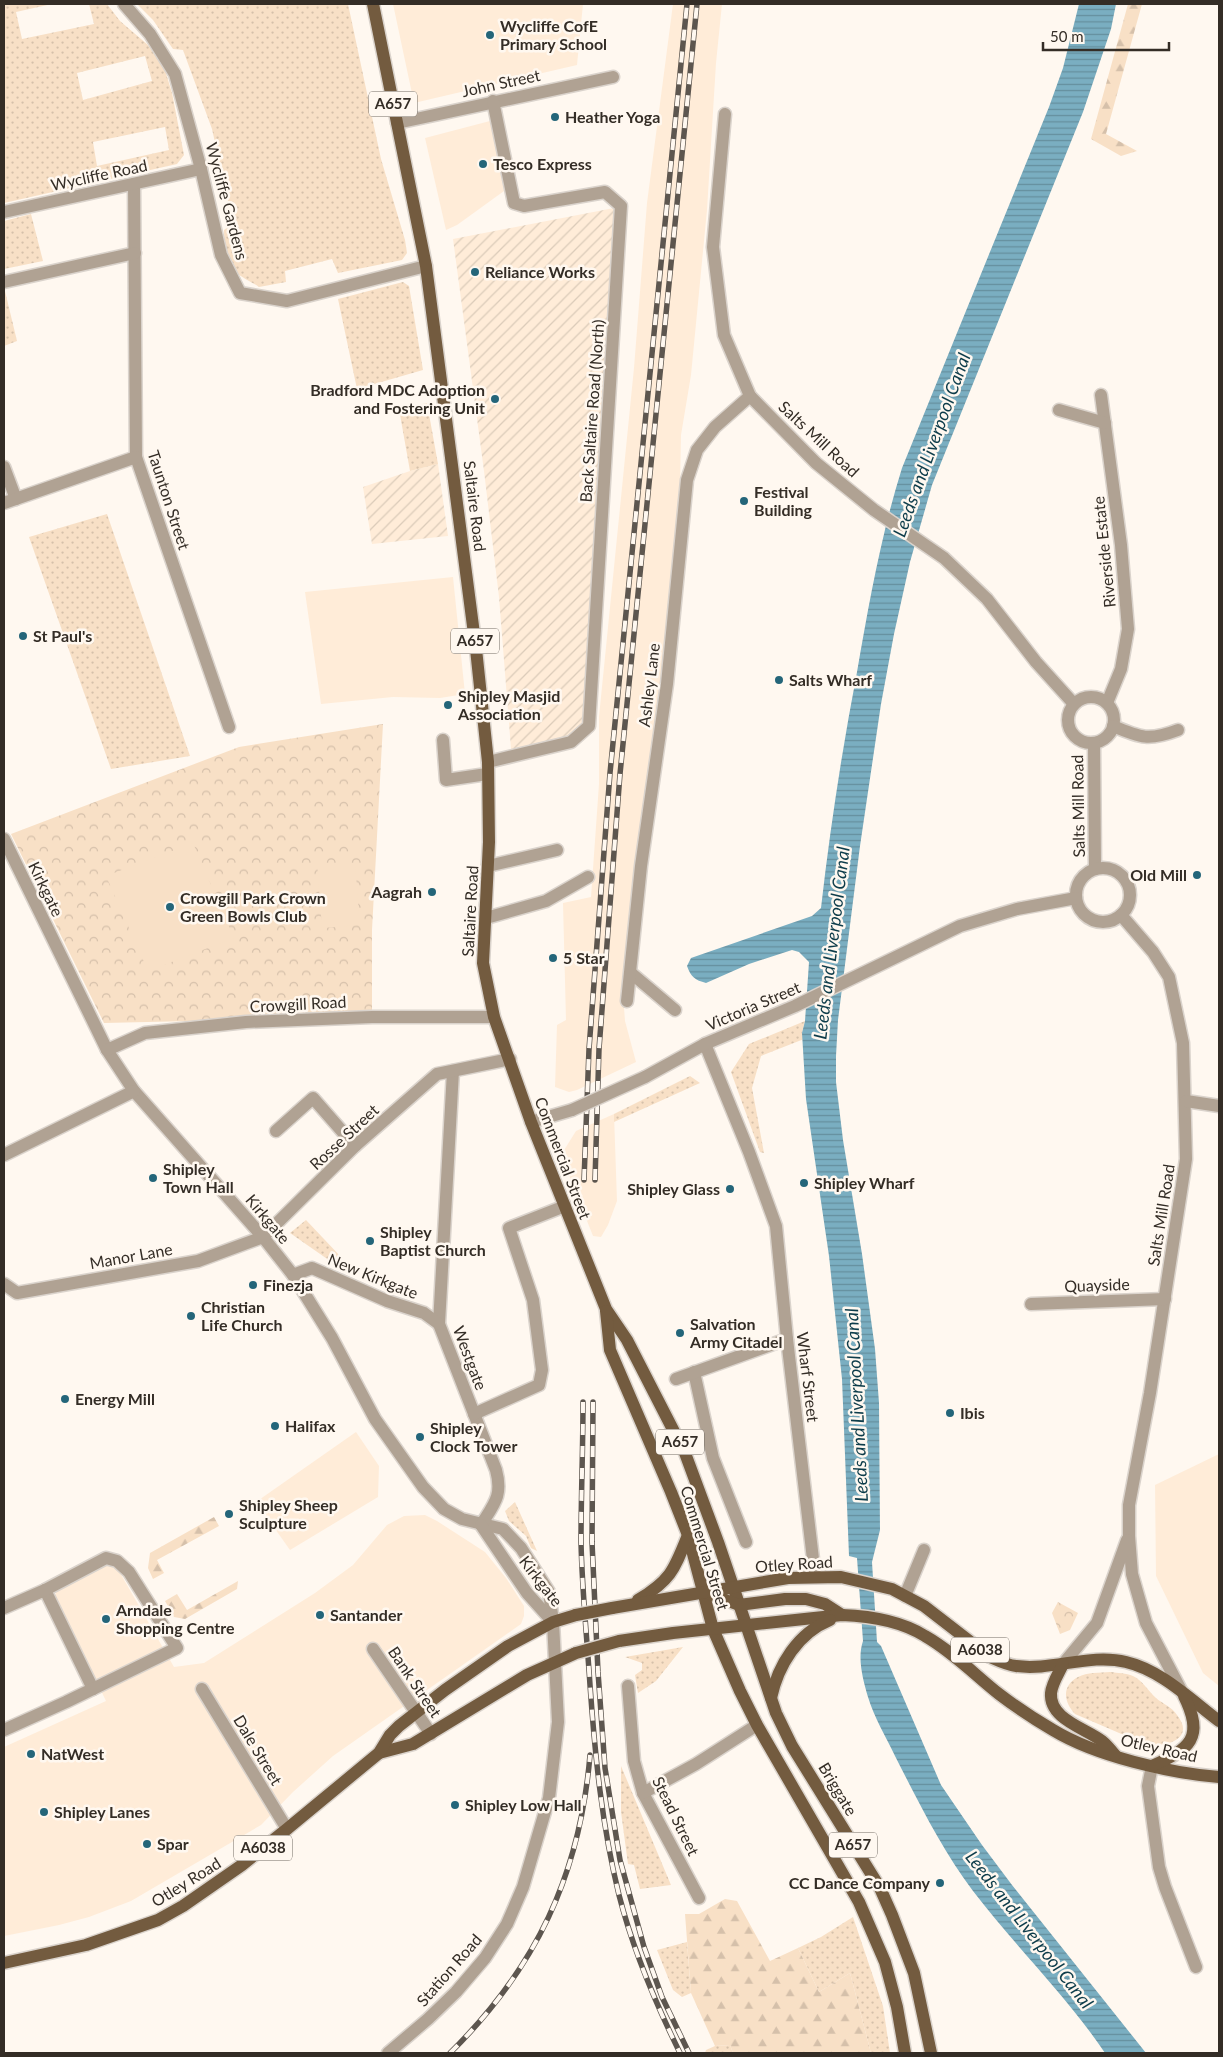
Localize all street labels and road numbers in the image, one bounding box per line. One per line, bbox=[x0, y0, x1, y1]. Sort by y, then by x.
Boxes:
street label: John Street bbox=[460, 65, 542, 100]
road number: A657 bbox=[369, 92, 417, 116]
street label: Wycliffe Gardens bbox=[203, 140, 252, 262]
street label: Wycliffe Road bbox=[49, 155, 149, 194]
street label: Back Saltaire Road (North) bbox=[576, 319, 607, 503]
street label: Salts Mill Road bbox=[775, 397, 863, 481]
street label: Taunton Street bbox=[144, 448, 195, 552]
street label: Saltaire Road bbox=[461, 459, 490, 552]
street label: Riverside Estate bbox=[1088, 495, 1119, 609]
road number: A657 bbox=[451, 628, 499, 654]
street label: Ashley Lane bbox=[634, 642, 663, 728]
street label: Salts Mill Road bbox=[1067, 754, 1088, 858]
street label: Kirkgate bbox=[25, 858, 68, 919]
street label: Saltaire Road bbox=[458, 865, 481, 957]
street label: Victoria Street bbox=[703, 977, 803, 1034]
street label: Crowgill Road bbox=[249, 991, 347, 1016]
street label: Commercial Street bbox=[531, 1094, 596, 1222]
street label: Rosse Street bbox=[305, 1100, 382, 1173]
street label: Salts Mill Road bbox=[1143, 1163, 1178, 1267]
street label: Kirkgate bbox=[242, 1190, 295, 1247]
street label: Manor Lane bbox=[88, 1239, 174, 1272]
street label: New Kirkgate bbox=[325, 1249, 421, 1302]
street label: Quayside bbox=[1064, 1274, 1130, 1295]
street label: Westgate bbox=[450, 1323, 491, 1393]
street label: Wharf Street bbox=[794, 1331, 823, 1423]
road number: A657 bbox=[656, 1430, 704, 1454]
street label: Commercial Street bbox=[677, 1483, 734, 1613]
street label: Otley Road bbox=[754, 1551, 834, 1576]
street label: Kirkgate bbox=[516, 1552, 567, 1610]
road number: A6038 bbox=[951, 1638, 1009, 1662]
street label: Bank Street bbox=[385, 1643, 446, 1721]
street label: Dale Street bbox=[230, 1711, 287, 1788]
street label: Otley Road bbox=[1119, 1729, 1199, 1766]
street label: Briggate bbox=[815, 1759, 862, 1819]
street label: Stead Street bbox=[649, 1773, 704, 1859]
road number: A657 bbox=[829, 1832, 877, 1858]
road number: A6038 bbox=[234, 1836, 292, 1860]
street label: Otley Road bbox=[148, 1853, 224, 1910]
street label: Station Road bbox=[412, 1930, 485, 2010]

